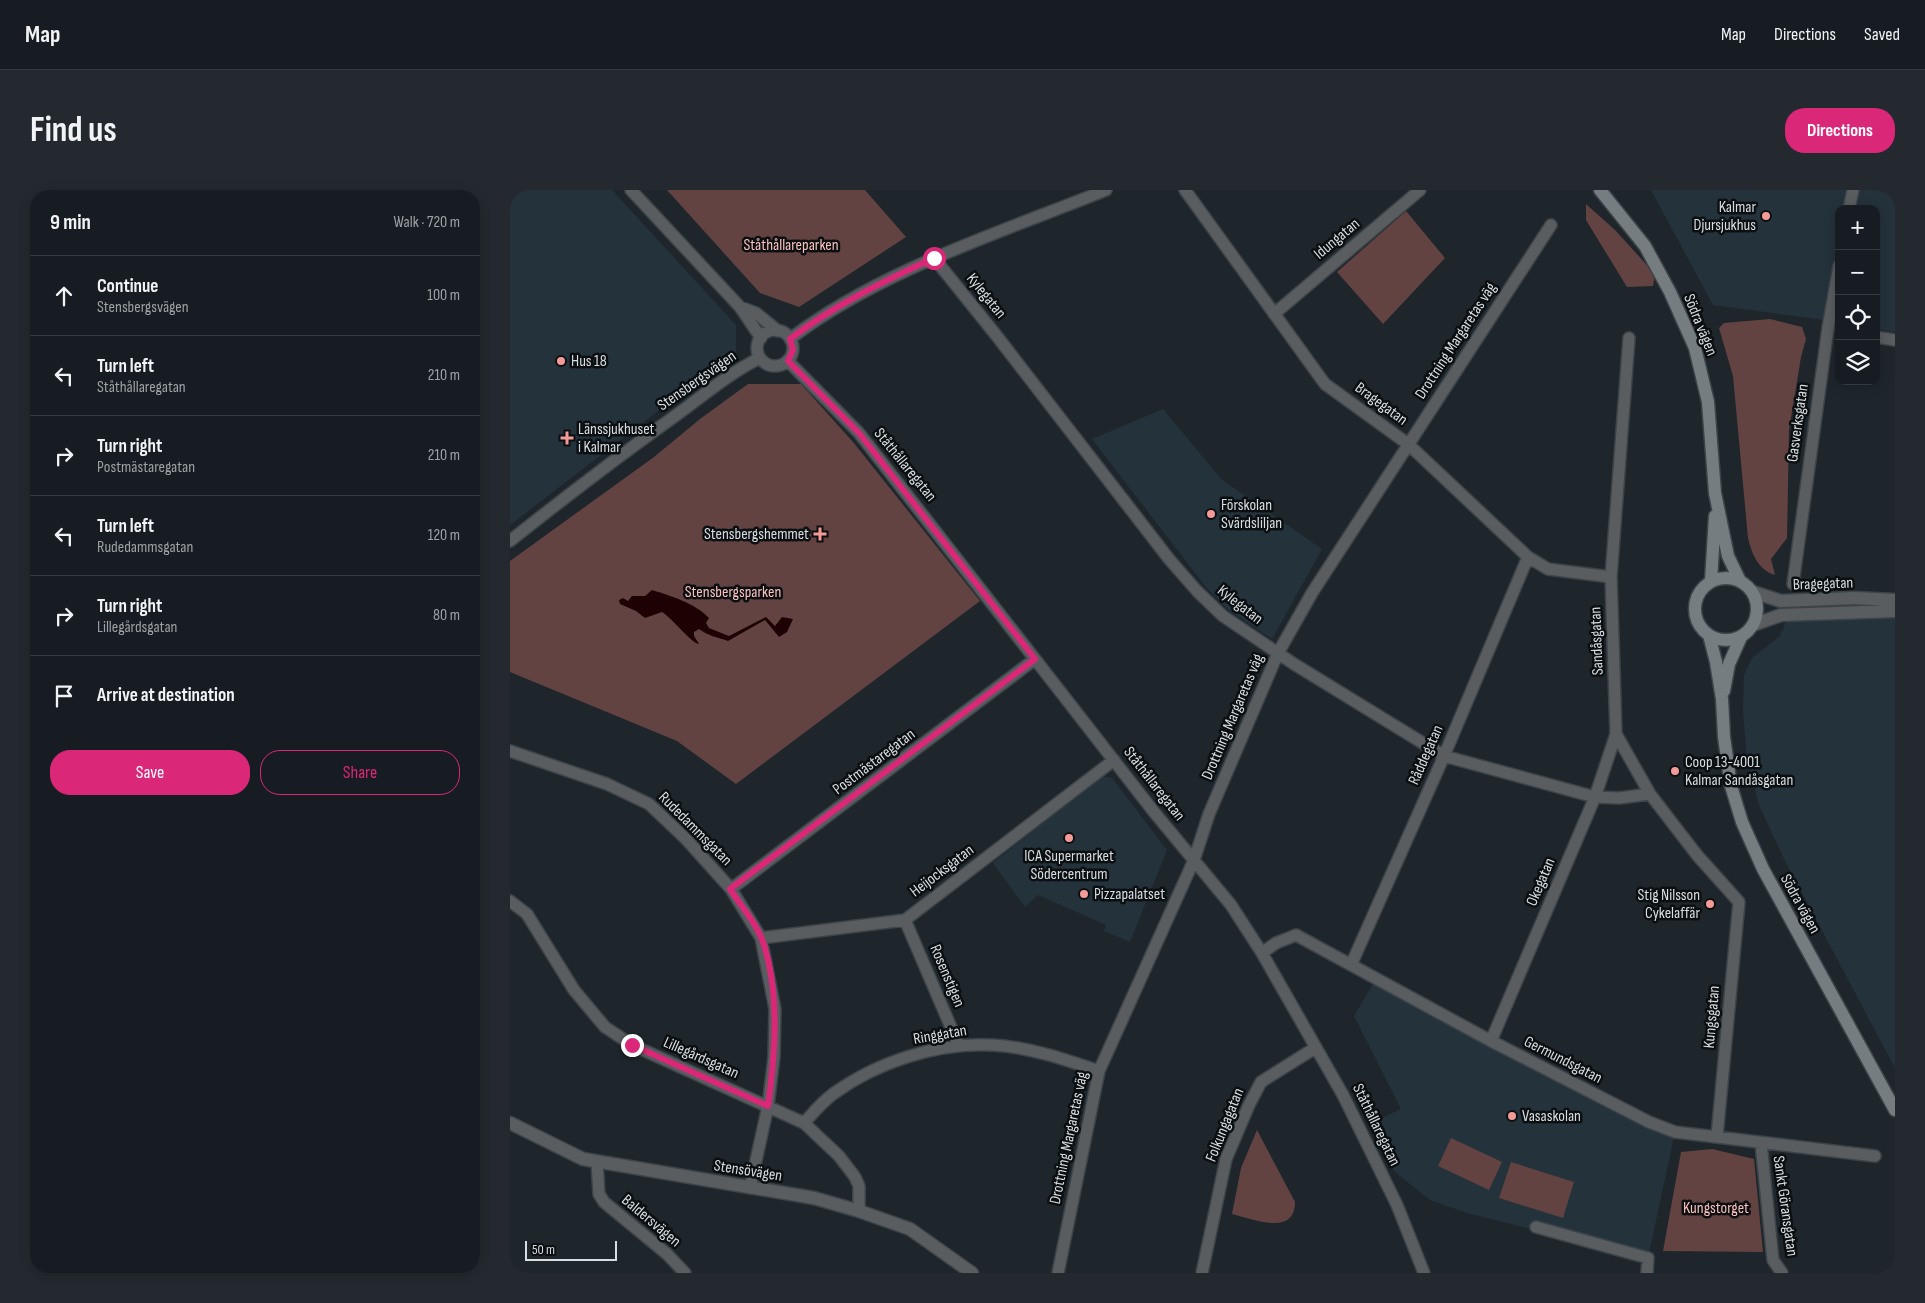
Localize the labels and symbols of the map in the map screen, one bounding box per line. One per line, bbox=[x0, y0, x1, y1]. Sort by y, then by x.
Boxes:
place label: Kalmar Djursjukhus bbox=[1694, 198, 1756, 235]
marker: Kalmar Djursjukhus bbox=[1760, 210, 1772, 222]
street label: Idungatan bbox=[1310, 214, 1364, 264]
park label: Ståthållareparken bbox=[743, 236, 839, 255]
route start bbox=[923, 247, 946, 270]
street label: Kylegatan bbox=[962, 270, 1010, 322]
street label: Drottning Margaretas väg bbox=[1411, 279, 1501, 403]
street label: Södra vägen bbox=[1679, 291, 1721, 359]
street label: Stensbergsvägen bbox=[654, 347, 740, 415]
place label: Hus 18 bbox=[571, 352, 607, 371]
marker: Hus 18 bbox=[555, 355, 567, 367]
street label: Bragegatan bbox=[1351, 379, 1411, 429]
street label: Gasverksgatan bbox=[1783, 383, 1813, 463]
place label: Länssjukhuset i Kalmar bbox=[578, 420, 655, 457]
street label: Ståthållaregatan bbox=[870, 425, 940, 505]
marker: Länssjukhuset i Kalmar bbox=[560, 431, 574, 445]
place label: Förskolan Svärdsliljan bbox=[1221, 496, 1282, 533]
marker: Förskolan Svärdsliljan bbox=[1205, 508, 1217, 520]
place label: Stensbergshemmet bbox=[704, 525, 809, 544]
marker: Stensbergshemmet bbox=[813, 527, 827, 541]
street label: Bragegatan bbox=[1792, 573, 1854, 595]
street label: Kylegatan bbox=[1213, 581, 1267, 629]
park label: Stensbergsparken bbox=[685, 583, 781, 602]
street label: Sandåsgatan bbox=[1586, 606, 1608, 676]
street label: Drottning Margaretas väg bbox=[1198, 651, 1268, 783]
street label: Råddegatan bbox=[1404, 722, 1448, 788]
street label: Postmästaregatan bbox=[829, 725, 919, 799]
street label: Ståthållaregatan bbox=[1119, 743, 1189, 825]
place label: Coop 13-4001 Kalmar Sandåsgatan bbox=[1685, 753, 1793, 790]
marker: Coop 13-4001 Kalmar Sandåsgatan bbox=[1669, 765, 1681, 777]
street label: Rudedammsgatan bbox=[654, 788, 736, 870]
marker: ICA Supermarket Södercentrum bbox=[1063, 832, 1075, 844]
street label: Heijocksgatan bbox=[906, 841, 978, 901]
place label: ICA Supermarket Södercentrum bbox=[1024, 847, 1114, 884]
street label: Okegatan bbox=[1522, 855, 1560, 909]
street label: Södra vägen bbox=[1776, 871, 1824, 937]
place label: Pizzapalatset bbox=[1094, 885, 1165, 904]
place label: Stig Nilsson Cykelaffär bbox=[1637, 886, 1700, 923]
marker: Pizzapalatset bbox=[1078, 888, 1090, 900]
marker: Stig Nilsson Cykelaffär bbox=[1704, 898, 1716, 910]
street label: Rosenstigen bbox=[925, 942, 969, 1010]
street label: Kungsgatan bbox=[1700, 985, 1724, 1049]
street label: Ringgatan bbox=[912, 1021, 968, 1049]
street label: Germundsgatan bbox=[1521, 1032, 1605, 1088]
street label: Lillegårdsgatan bbox=[660, 1033, 742, 1083]
route end bbox=[621, 1034, 644, 1057]
street label: Drottning Margaretas väg bbox=[1046, 1070, 1092, 1206]
street label: Ståthållaregatan bbox=[1348, 1081, 1404, 1169]
street label: Folkungagatan bbox=[1202, 1085, 1248, 1165]
place label: Vasaskolan bbox=[1522, 1107, 1581, 1126]
marker: Vasaskolan bbox=[1506, 1110, 1518, 1122]
street label: Sankt Göransgatan bbox=[1769, 1155, 1801, 1257]
street label: Stensövägen bbox=[713, 1156, 783, 1186]
street label: Baldersvägen bbox=[618, 1191, 684, 1251]
park label: Kungstorget bbox=[1683, 1199, 1749, 1218]
scale bar bbox=[525, 1238, 618, 1261]

